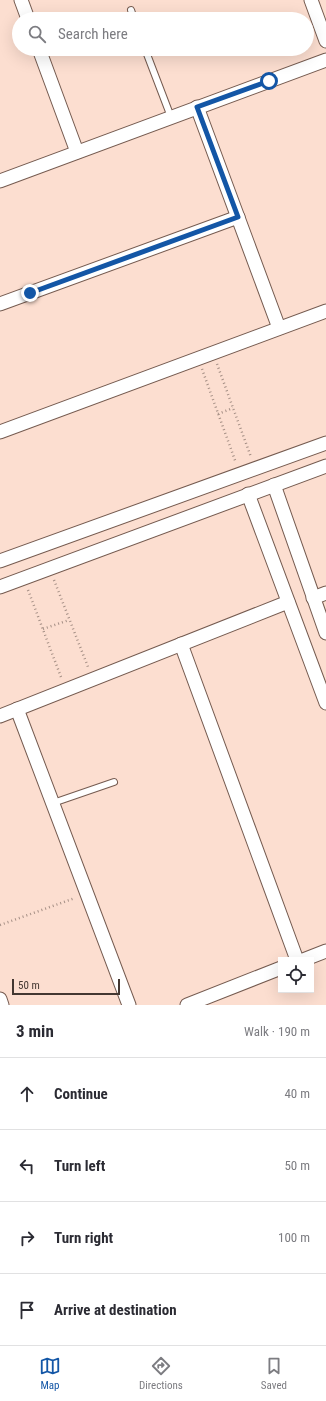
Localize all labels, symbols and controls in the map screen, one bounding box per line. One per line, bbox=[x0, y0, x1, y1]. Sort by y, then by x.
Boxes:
search box bbox=[12, 12, 314, 56]
icon: search bbox=[26, 23, 48, 45]
text: Search here bbox=[58, 25, 128, 43]
route start bbox=[260, 72, 278, 90]
route end bbox=[21, 284, 39, 302]
map controls bbox=[278, 957, 314, 993]
button: locate bbox=[278, 957, 314, 993]
scale bar bbox=[12, 977, 120, 996]
text: 50 m bbox=[18, 979, 40, 992]
text: 3 min bbox=[16, 1021, 54, 1041]
text: Walk · 190 m bbox=[244, 1024, 310, 1039]
icon: ahead bbox=[16, 1083, 38, 1105]
text: Continue bbox=[54, 1085, 108, 1103]
text: 40 m bbox=[284, 1086, 310, 1101]
icon: left bbox=[16, 1155, 38, 1177]
text: Turn left bbox=[54, 1157, 105, 1175]
text: 50 m bbox=[284, 1158, 310, 1173]
icon: right bbox=[16, 1227, 38, 1249]
text: Turn right bbox=[54, 1229, 113, 1247]
text: 100 m bbox=[278, 1230, 310, 1245]
icon: arrive bbox=[16, 1299, 38, 1321]
text: Arrive at destination bbox=[54, 1301, 177, 1319]
tab: Map bbox=[39, 1355, 61, 1392]
tab: Directions bbox=[139, 1355, 183, 1392]
tab: Saved bbox=[261, 1355, 287, 1392]

